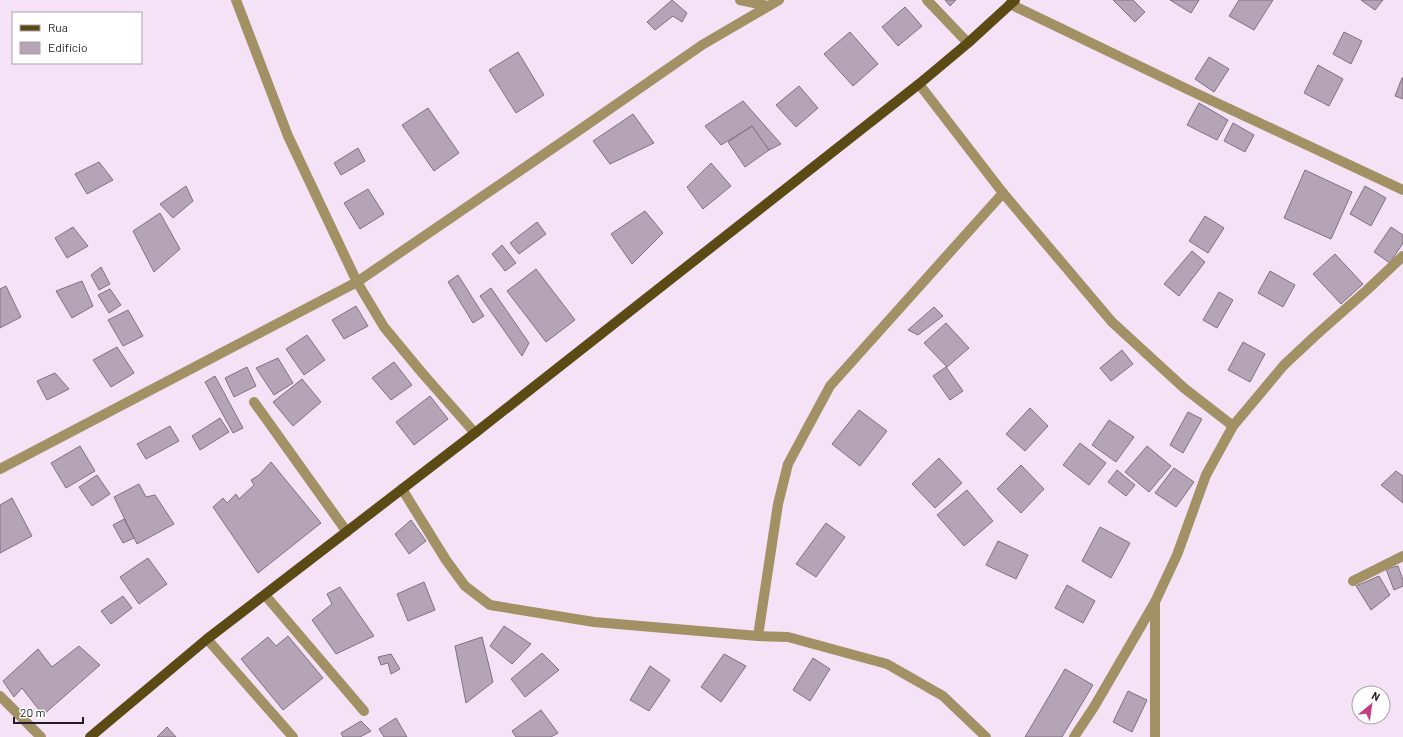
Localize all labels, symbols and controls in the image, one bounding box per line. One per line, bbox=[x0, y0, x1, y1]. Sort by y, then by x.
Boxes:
legend bbox=[12, 12, 142, 64]
text: Rua bbox=[48, 20, 68, 34]
text: Edifício bbox=[48, 40, 88, 54]
north arrow bbox=[1351, 685, 1391, 725]
text: N bbox=[1370, 688, 1382, 703]
scale bar bbox=[14, 699, 83, 725]
text: 20 m bbox=[20, 705, 46, 719]

